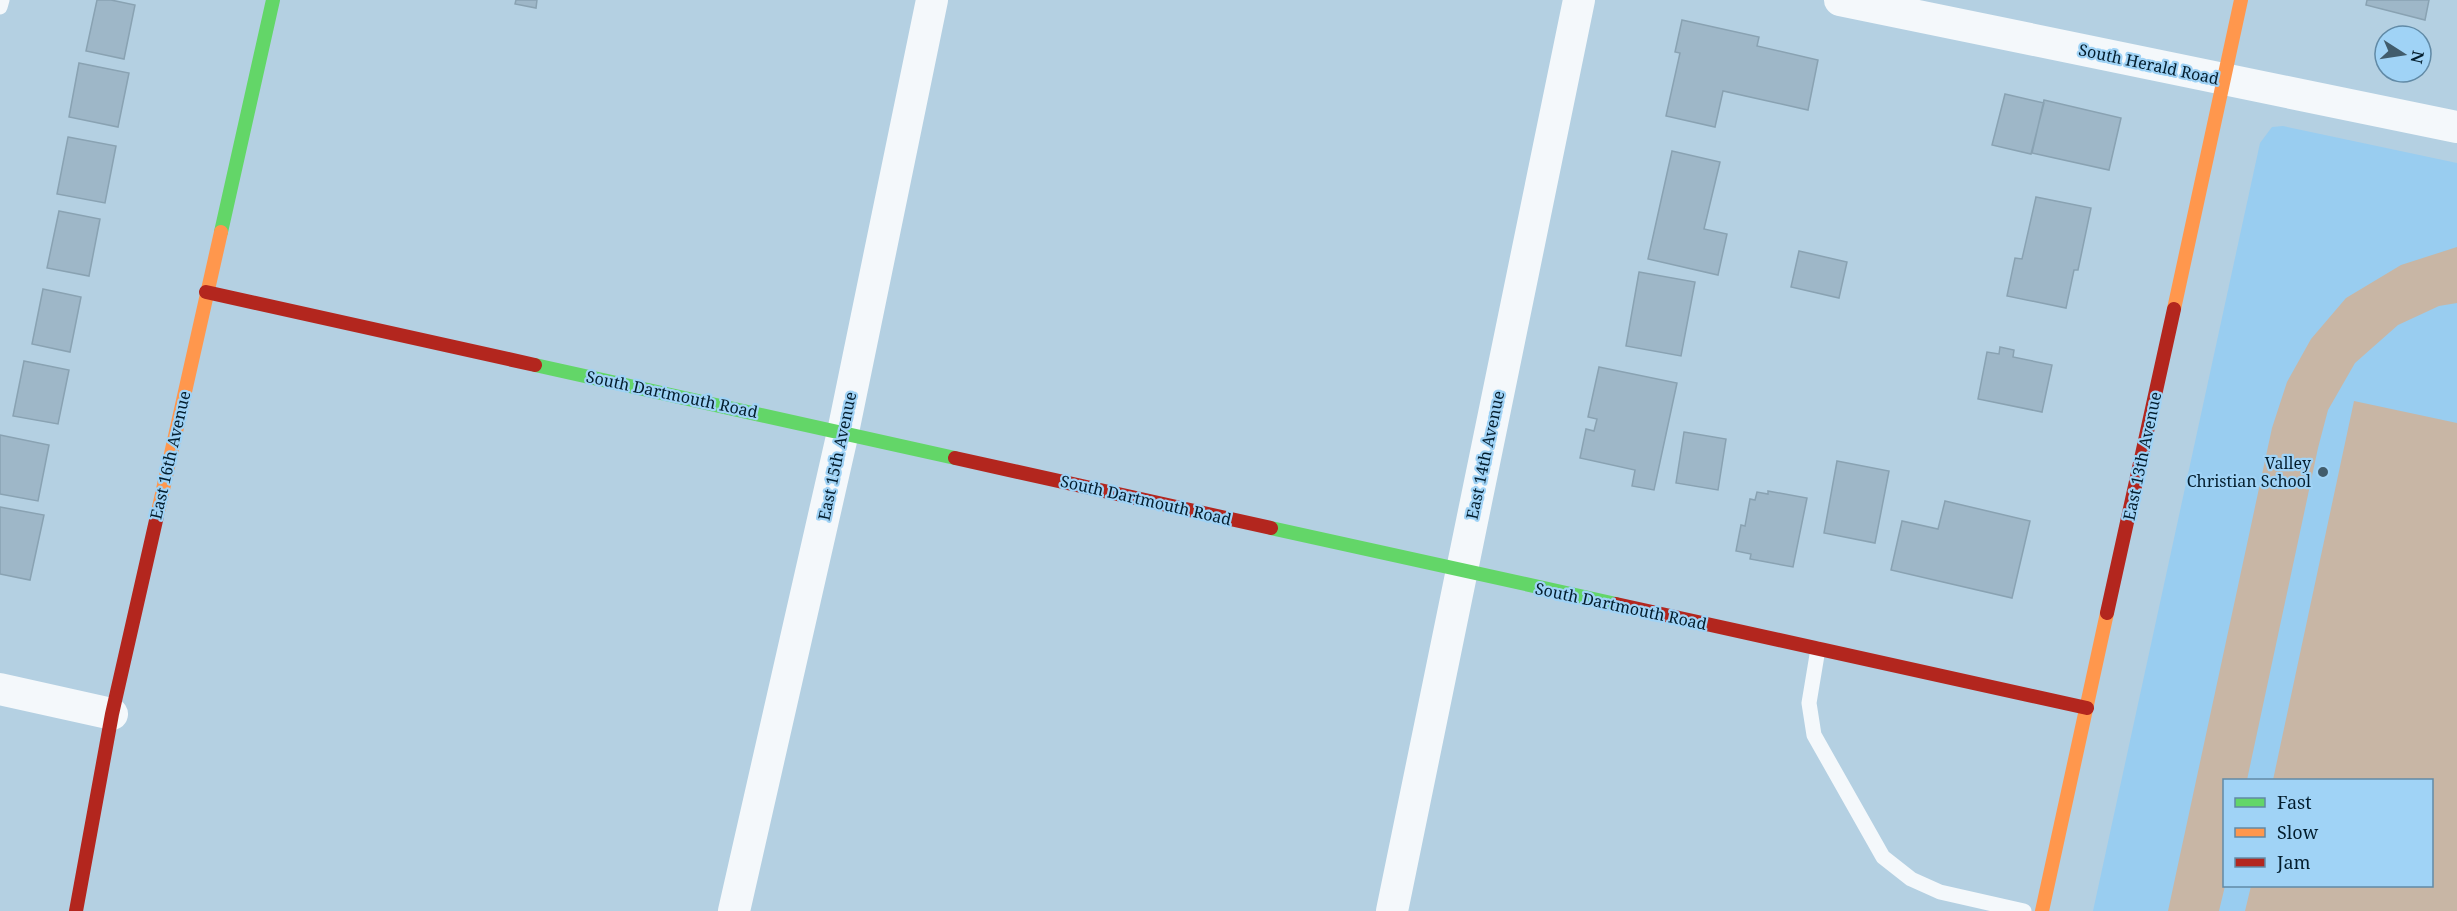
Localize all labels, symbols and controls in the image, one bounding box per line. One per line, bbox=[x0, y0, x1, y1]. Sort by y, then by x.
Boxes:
north arrow bbox=[2373, 24, 2433, 84]
street label: South Herald Road bbox=[2077, 38, 2221, 90]
text: N bbox=[2406, 49, 2430, 66]
street label: South Dartmouth Road bbox=[584, 365, 760, 423]
street label: East 16th Avenue bbox=[145, 389, 195, 521]
street label: East 14th Avenue bbox=[1461, 389, 1509, 521]
street label: East 15th Avenue bbox=[813, 390, 861, 522]
street label: East 13th Avenue bbox=[2118, 390, 2166, 522]
place label: Valley Christian School bbox=[2187, 452, 2312, 492]
marker: Valley Christian School bbox=[2316, 465, 2330, 479]
street label: South Dartmouth Road bbox=[1058, 470, 1234, 530]
street label: South Dartmouth Road bbox=[1533, 577, 1709, 635]
legend bbox=[2223, 779, 2433, 887]
text: Fast bbox=[2277, 790, 2312, 814]
text: Slow bbox=[2277, 820, 2319, 844]
text: Jam bbox=[2276, 850, 2311, 874]

